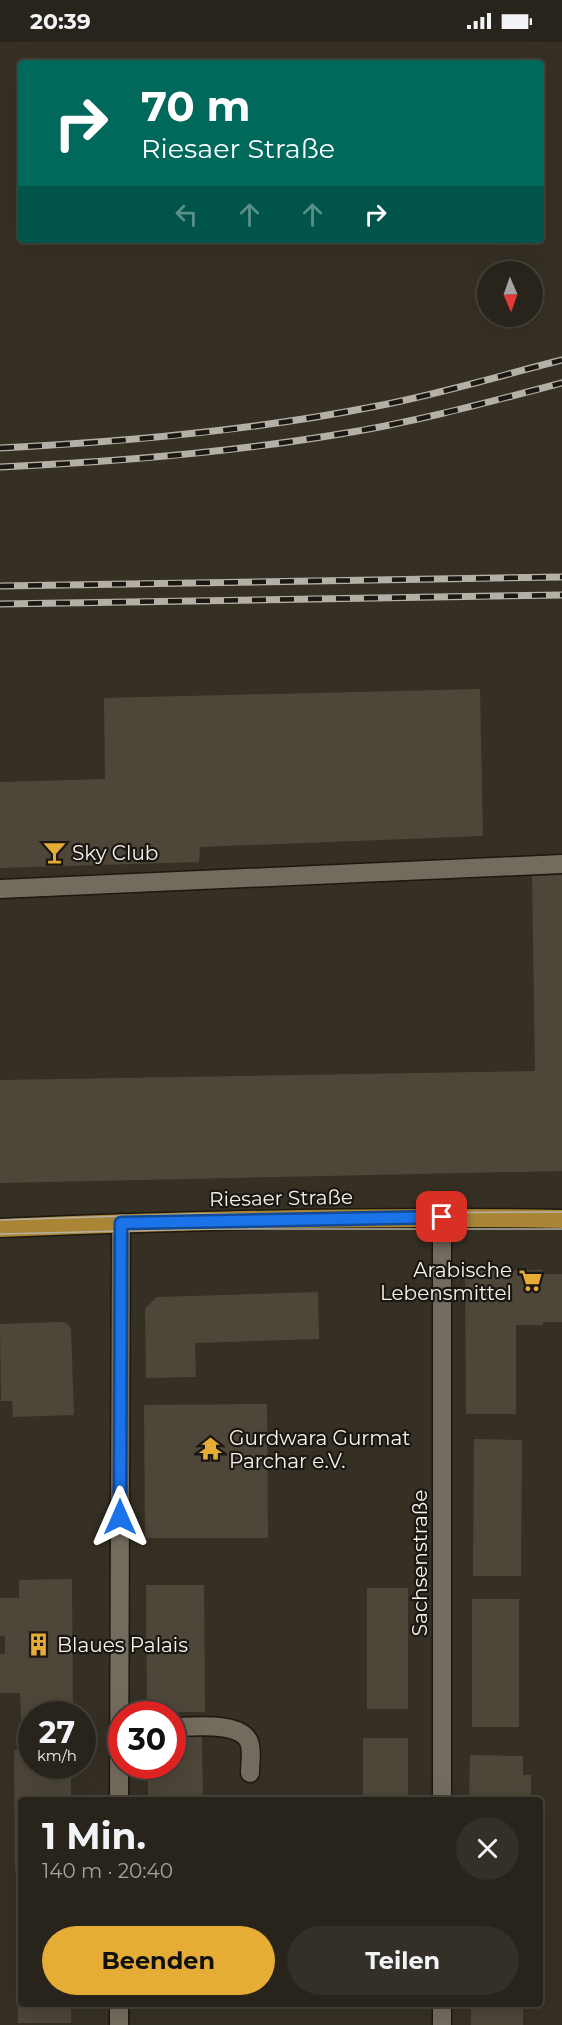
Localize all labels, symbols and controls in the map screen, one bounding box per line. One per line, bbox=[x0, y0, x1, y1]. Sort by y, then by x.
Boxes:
text: 20:39 bbox=[30, 8, 91, 35]
text: 70 m bbox=[141, 80, 251, 132]
icon: right bbox=[42, 84, 120, 162]
text: Riesaer Straße bbox=[141, 132, 335, 165]
icon: left bbox=[170, 198, 203, 231]
icon: ahead bbox=[233, 198, 266, 231]
icon: ahead bbox=[296, 198, 329, 231]
icon: right bbox=[359, 198, 392, 231]
north arrow bbox=[477, 261, 543, 327]
map controls bbox=[477, 261, 543, 327]
bar icon: Sky Club bbox=[41, 840, 67, 866]
place label: Sky Club bbox=[72, 841, 158, 865]
street label: Riesaer Straße bbox=[209, 1185, 353, 1211]
pin bbox=[416, 1191, 467, 1242]
icon: arrive bbox=[425, 1200, 458, 1233]
place label: Arabische Lebensmittel bbox=[380, 1258, 512, 1305]
supermarket icon: Arabische Lebensmittel bbox=[517, 1268, 543, 1294]
place label: Gurdwara Gurmat Parchar e.V. bbox=[229, 1426, 410, 1473]
temple icon: Gurdwara Gurmat Parchar e.V. bbox=[198, 1436, 224, 1462]
position arrow bbox=[88, 1485, 152, 1549]
street label: Sachsenstraße bbox=[408, 1490, 432, 1636]
building icon: Blaues Palais bbox=[26, 1632, 52, 1658]
place label: Blaues Palais bbox=[57, 1633, 188, 1657]
speed limit sign: 30 bbox=[108, 1701, 186, 1779]
text: 27 bbox=[39, 1714, 75, 1751]
text: km/h bbox=[37, 1746, 77, 1765]
text: 1 Min. bbox=[42, 1814, 146, 1858]
button: close bbox=[456, 1817, 519, 1880]
text: 140 m · 20:40 bbox=[42, 1859, 173, 1883]
button: Beenden bbox=[42, 1926, 275, 1995]
button: Teilen bbox=[287, 1926, 519, 1995]

